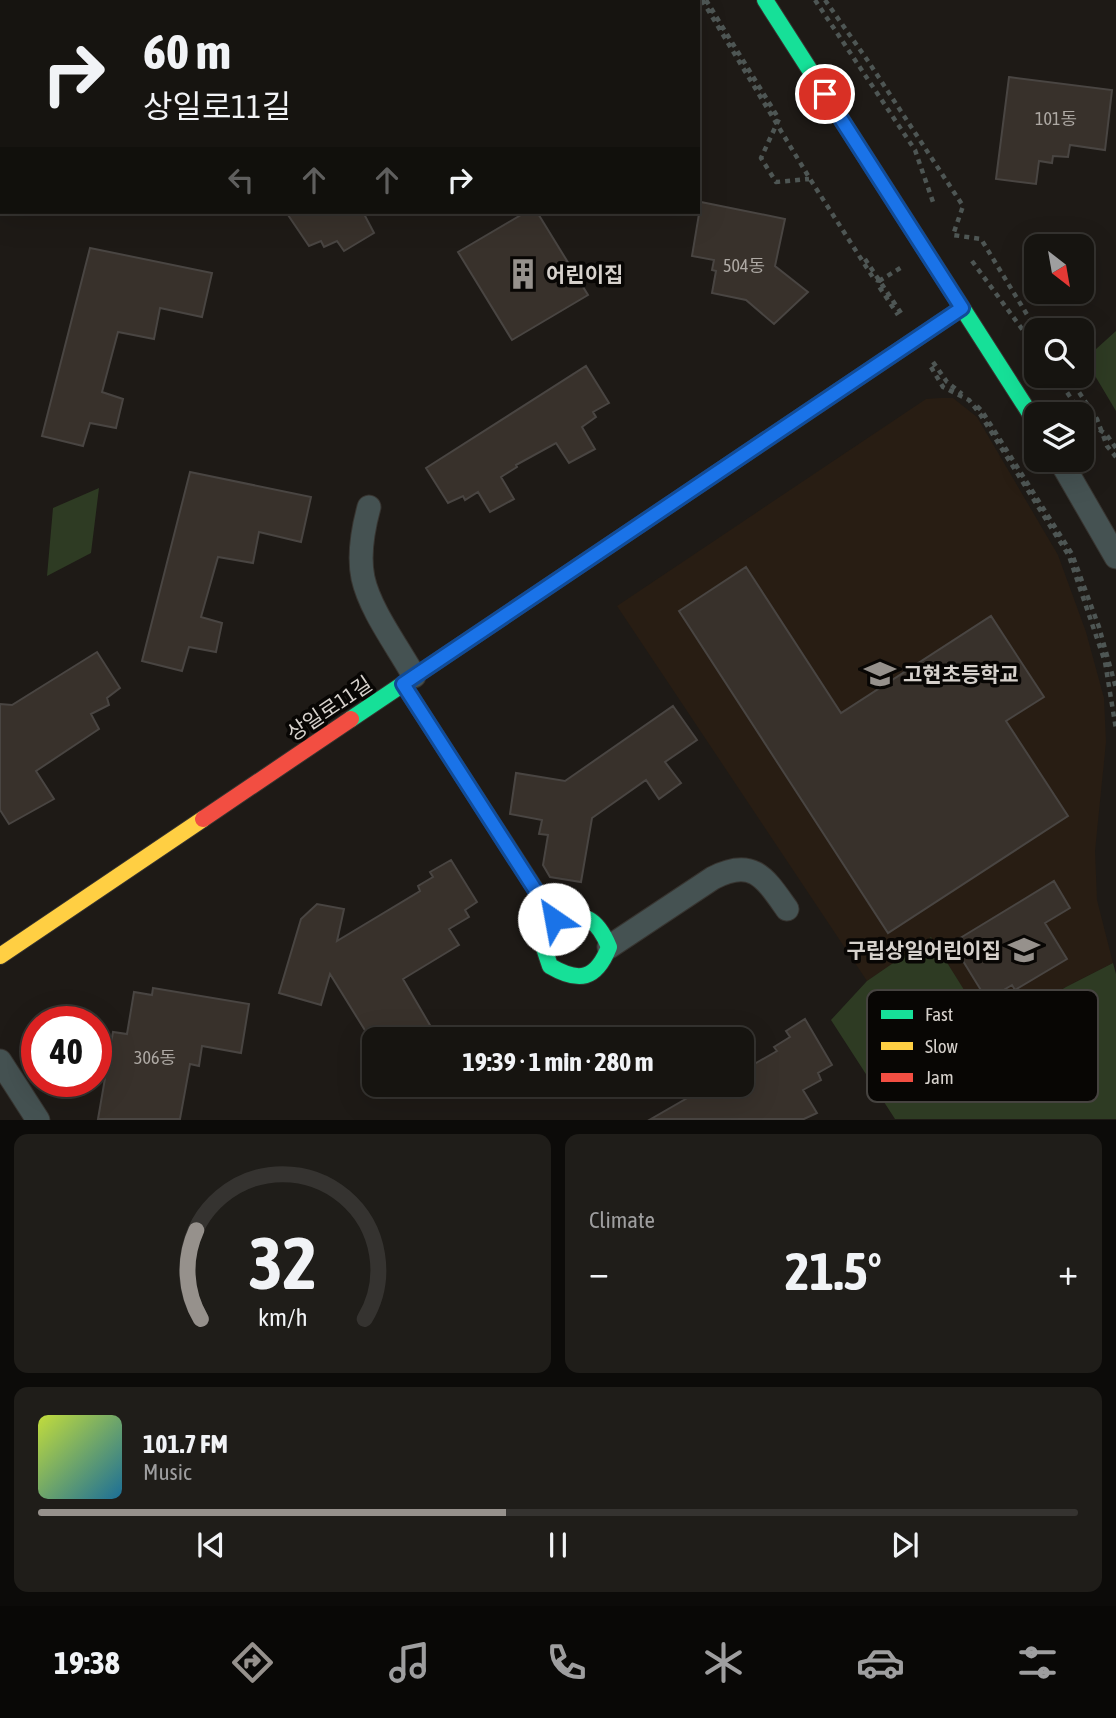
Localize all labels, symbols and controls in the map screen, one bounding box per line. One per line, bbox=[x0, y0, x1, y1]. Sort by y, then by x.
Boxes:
text: 60 m bbox=[143, 23, 231, 79]
icon: right bbox=[28, 28, 119, 119]
pin bbox=[795, 64, 855, 124]
icon: arrive bbox=[806, 75, 844, 113]
text: 상일로11길 bbox=[143, 88, 291, 125]
house number: 101동 bbox=[1035, 108, 1077, 129]
icon: left bbox=[222, 161, 260, 199]
icon: ahead bbox=[295, 161, 333, 199]
icon: ahead bbox=[368, 161, 406, 199]
icon: right bbox=[441, 161, 479, 199]
north arrow bbox=[1024, 234, 1094, 304]
map controls bbox=[1024, 234, 1094, 472]
house number: 504동 bbox=[723, 255, 765, 276]
building icon: 어린이집 bbox=[506, 257, 540, 291]
place label: 어린이집 bbox=[546, 262, 623, 286]
button: search bbox=[1024, 318, 1094, 388]
button: layers bbox=[1024, 402, 1094, 472]
school or university icon: 고현초등학교 bbox=[863, 657, 897, 691]
place label: 고현초등학교 bbox=[903, 662, 1019, 686]
street label: 상일로11길 bbox=[282, 671, 376, 745]
position arrow bbox=[517, 882, 591, 956]
school or university icon: 구립상일어린이집 bbox=[1007, 933, 1041, 967]
place label: 구립상일어린이집 bbox=[846, 938, 1001, 962]
legend bbox=[867, 990, 1098, 1102]
text: Fast bbox=[925, 1003, 953, 1025]
speed limit sign: 40 bbox=[21, 1006, 112, 1097]
text: Slow bbox=[925, 1035, 959, 1057]
house number: 306동 bbox=[134, 1047, 176, 1068]
text: 19:39 · 1 min · 280 m bbox=[463, 1047, 653, 1077]
text: Jam bbox=[925, 1066, 954, 1088]
text: Climate bbox=[589, 1207, 655, 1233]
text: 32 bbox=[248, 1222, 317, 1305]
text: 21.5° bbox=[785, 1241, 882, 1301]
text: − bbox=[589, 1250, 609, 1293]
text: + bbox=[1058, 1250, 1078, 1293]
text: km/h bbox=[258, 1303, 307, 1331]
text: 101.7 FM bbox=[143, 1429, 228, 1459]
text: Music bbox=[143, 1459, 191, 1485]
icon: previous bbox=[192, 1526, 230, 1564]
icon: pause bbox=[539, 1526, 577, 1564]
icon: next bbox=[886, 1526, 924, 1564]
icon: directions bbox=[228, 1638, 277, 1687]
icon: music bbox=[385, 1638, 434, 1687]
icon: phone bbox=[542, 1638, 591, 1687]
icon: climate bbox=[699, 1638, 748, 1687]
icon: car bbox=[856, 1638, 905, 1687]
icon: filters bbox=[1013, 1638, 1062, 1687]
text: 19:38 bbox=[54, 1644, 120, 1681]

